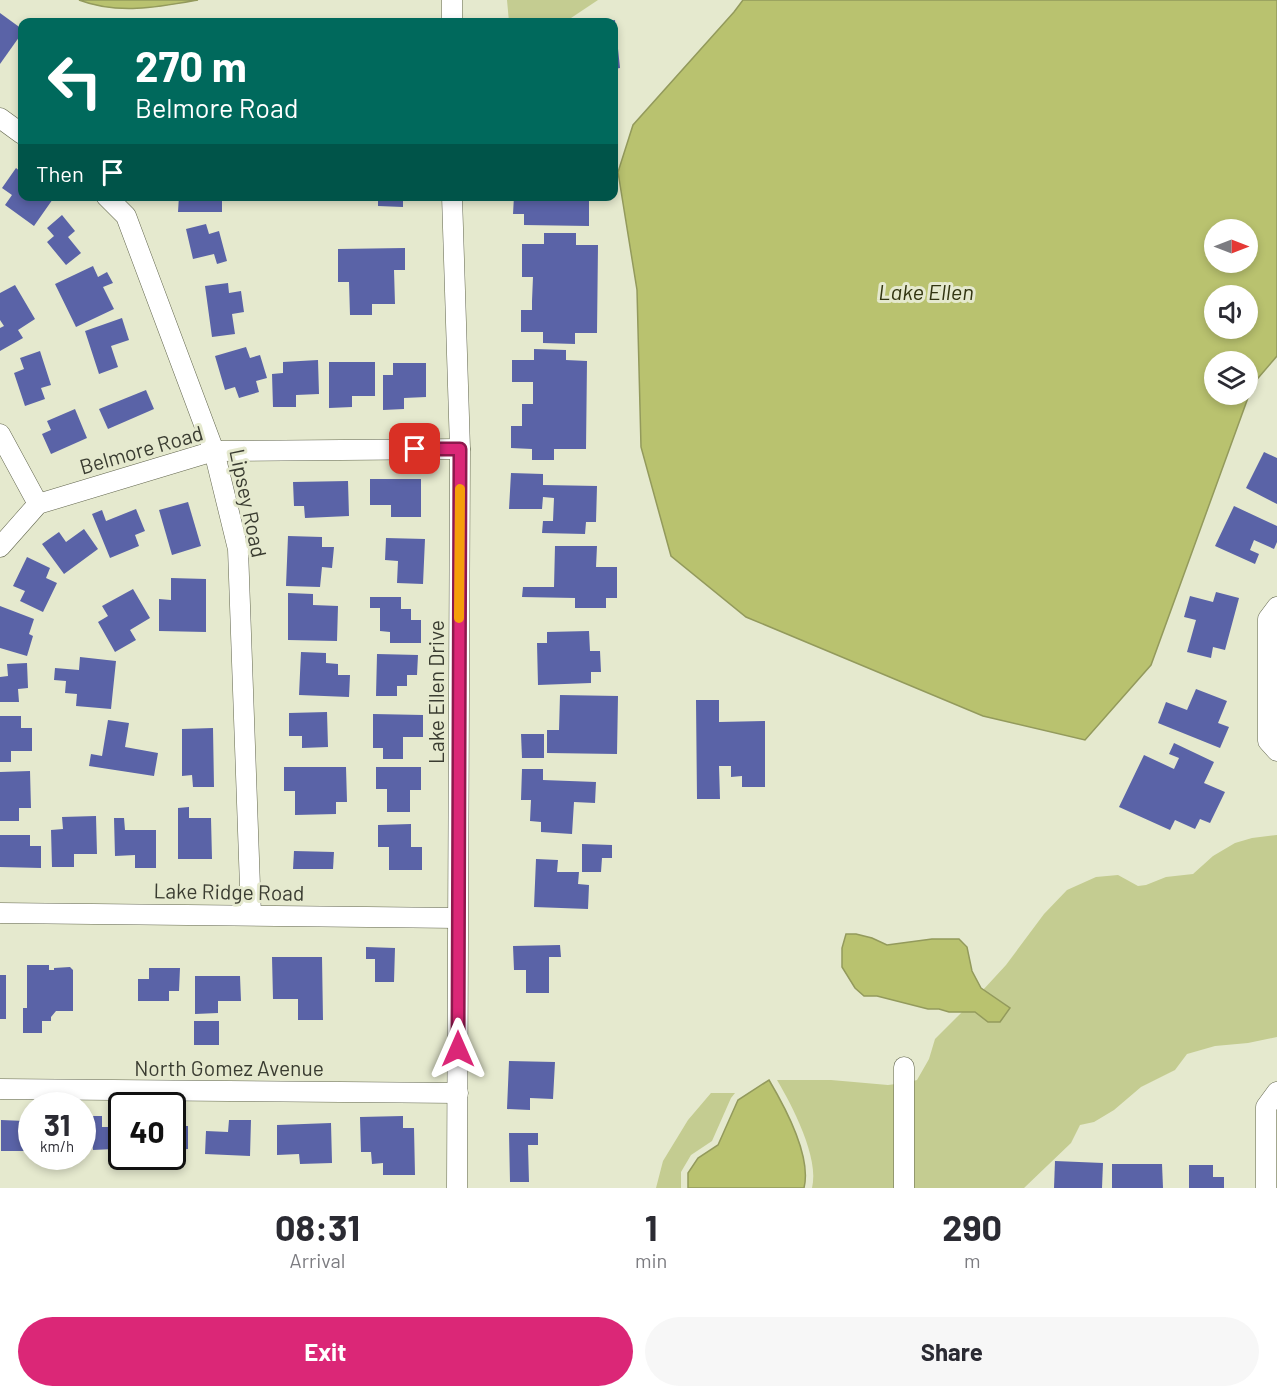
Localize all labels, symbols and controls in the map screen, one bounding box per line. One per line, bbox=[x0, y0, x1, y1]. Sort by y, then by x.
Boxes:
text: 270 m bbox=[135, 40, 247, 90]
icon: left bbox=[36, 42, 114, 120]
text: Belmore Road bbox=[135, 91, 299, 123]
icon: arrive bbox=[96, 156, 129, 189]
text: Then bbox=[36, 160, 84, 186]
north arrow bbox=[1204, 219, 1258, 273]
map controls bbox=[1204, 219, 1258, 405]
water label: Lake Ellen bbox=[878, 278, 974, 304]
button: sound bbox=[1204, 285, 1258, 339]
button: layers bbox=[1204, 351, 1258, 405]
street label: Belmore Road bbox=[76, 419, 206, 479]
pin bbox=[389, 423, 440, 474]
icon: arrive bbox=[398, 432, 431, 465]
street label: Lipsey Road bbox=[225, 446, 273, 560]
street label: Lake Ellen Drive bbox=[423, 620, 448, 764]
street label: Lake Ridge Road bbox=[153, 877, 305, 905]
position arrow bbox=[426, 1017, 490, 1081]
street label: North Gomez Avenue bbox=[134, 1055, 324, 1080]
speed limit sign: 40 bbox=[108, 1092, 186, 1170]
text: 31 bbox=[44, 1106, 70, 1142]
text: km/h bbox=[40, 1137, 74, 1155]
text: 08:31 bbox=[275, 1205, 360, 1248]
text: 1 bbox=[645, 1205, 658, 1248]
text: 290 bbox=[942, 1205, 1002, 1248]
text: Arrival bbox=[290, 1248, 345, 1272]
text: min bbox=[635, 1248, 667, 1272]
text: m bbox=[964, 1248, 980, 1272]
button: Exit bbox=[18, 1317, 633, 1386]
button: Share bbox=[645, 1317, 1259, 1386]

